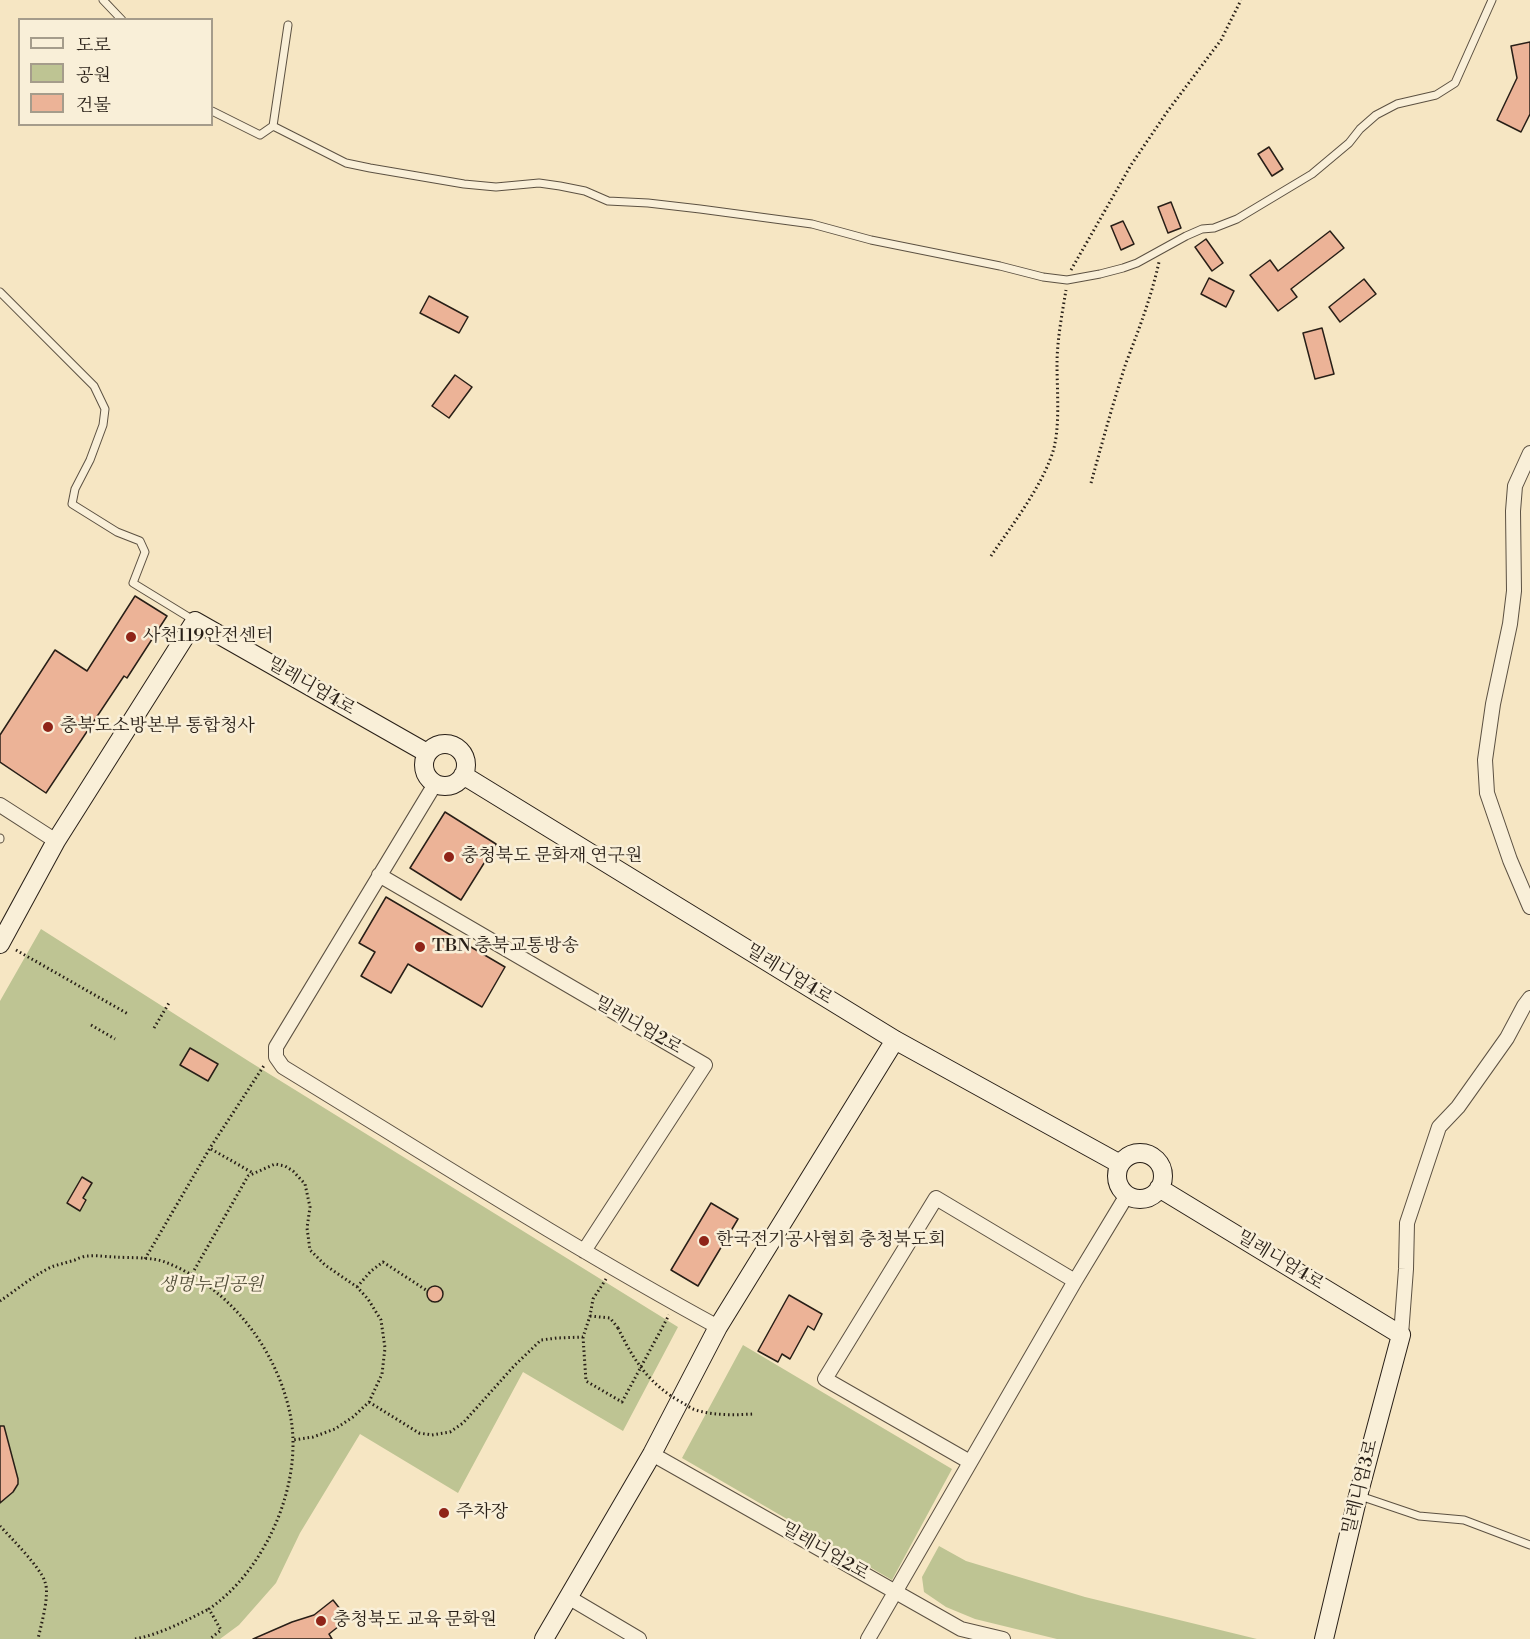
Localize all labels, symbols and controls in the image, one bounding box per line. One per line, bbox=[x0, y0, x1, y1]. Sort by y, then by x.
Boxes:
legend bbox=[18, 18, 213, 126]
text: 도로 bbox=[76, 34, 111, 57]
text: 공원 bbox=[76, 64, 111, 87]
text: 건물 bbox=[76, 94, 111, 117]
place label: 사천119안전센터 bbox=[143, 626, 274, 648]
marker: 사천119안전센터 bbox=[124, 630, 138, 644]
street label: 밀레니엄4로 bbox=[263, 653, 359, 721]
place label: 충북도소방본부 통합청사 bbox=[60, 716, 255, 738]
marker: 충북도소방본부 통합청사 bbox=[41, 720, 55, 734]
place label: 충청북도 문화재 연구원 bbox=[461, 846, 642, 868]
marker: 충청북도 문화재 연구원 bbox=[442, 850, 456, 864]
place label: TBN 충북교통방송 bbox=[432, 936, 579, 958]
marker: TBN 충북교통방송 bbox=[413, 940, 427, 954]
street label: 밀레니엄4로 bbox=[742, 940, 836, 1010]
street label: 밀레니엄2로 bbox=[591, 992, 685, 1060]
street label: 밀레니엄4로 bbox=[1233, 1227, 1327, 1295]
place label: 한국전기공사협회 충청북도회 bbox=[716, 1230, 946, 1252]
marker: 한국전기공사협회 충청북도회 bbox=[697, 1234, 711, 1248]
park label: 생명누리공원 bbox=[159, 1275, 263, 1297]
street label: 밀레니엄3로 bbox=[1339, 1437, 1383, 1537]
place label: 주차장 bbox=[456, 1502, 508, 1524]
marker: 주차장 bbox=[437, 1506, 451, 1520]
street label: 밀레니엄2로 bbox=[778, 1518, 872, 1586]
place label: 충청북도 교육 문화원 bbox=[333, 1610, 497, 1632]
marker: 충청북도 교육 문화원 bbox=[314, 1614, 328, 1628]

